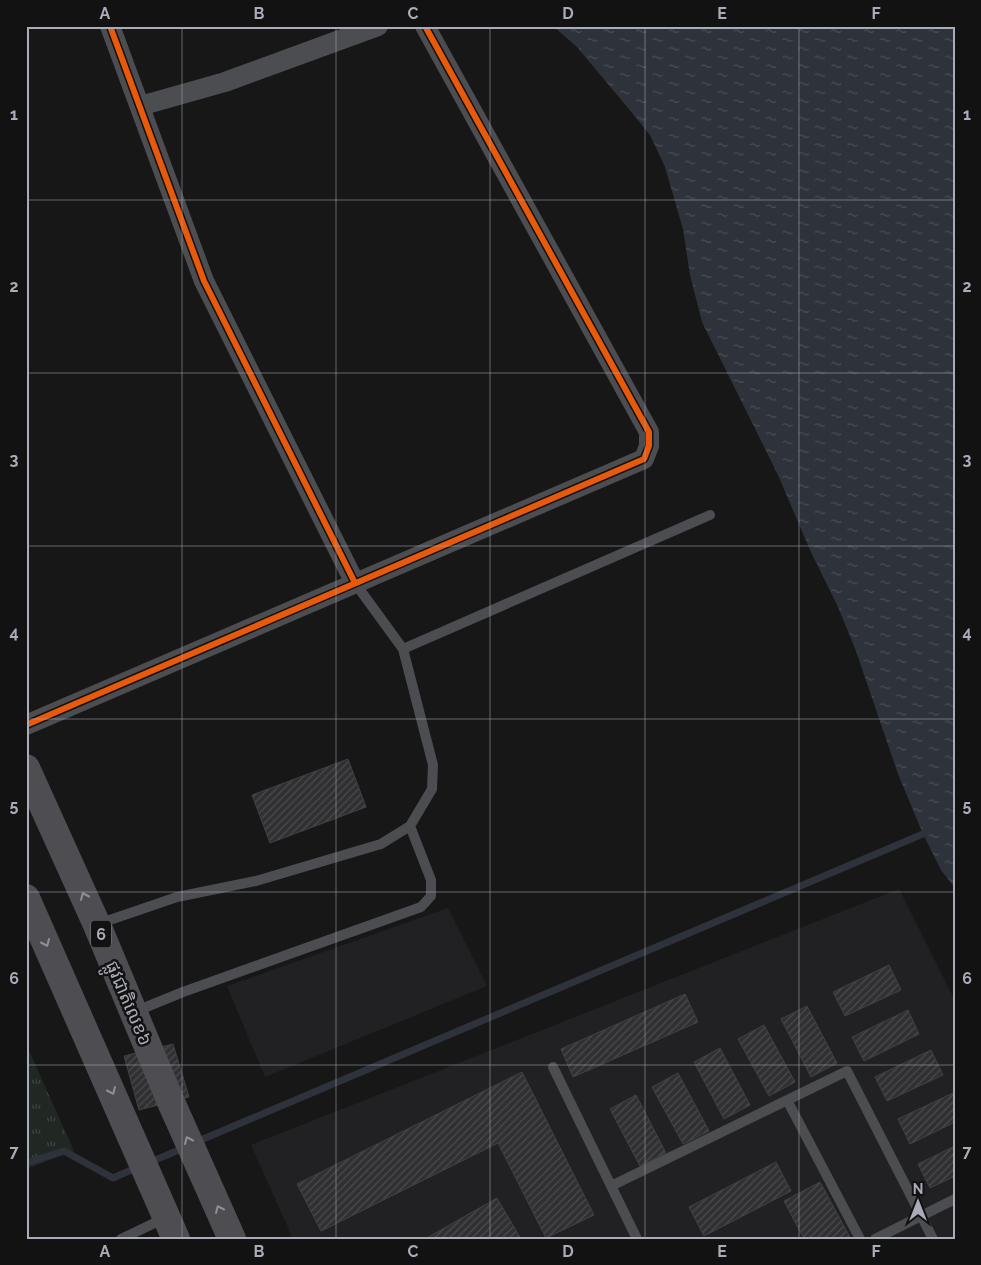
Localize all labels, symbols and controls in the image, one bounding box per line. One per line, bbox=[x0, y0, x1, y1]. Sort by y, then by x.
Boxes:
text: A bbox=[100, 4, 111, 23]
text: B bbox=[254, 4, 265, 23]
text: C bbox=[408, 4, 419, 23]
text: D bbox=[562, 4, 574, 23]
text: E bbox=[717, 4, 727, 23]
text: F bbox=[871, 4, 881, 23]
text: 1 bbox=[10, 105, 18, 124]
text: 1 bbox=[963, 105, 971, 124]
text: 2 bbox=[9, 277, 19, 296]
text: 2 bbox=[962, 277, 972, 296]
text: 3 bbox=[10, 450, 19, 469]
text: 3 bbox=[963, 450, 972, 469]
text: 4 bbox=[9, 623, 19, 642]
text: 4 bbox=[962, 623, 972, 642]
text: 5 bbox=[10, 796, 19, 815]
text: 5 bbox=[963, 796, 972, 815]
one-way arrow bbox=[79, 892, 90, 901]
road number: 6 bbox=[91, 921, 111, 948]
one-way arrow bbox=[39, 938, 50, 947]
street label: ផ្លូវជាតិលេខ៦ bbox=[96, 957, 156, 1051]
text: 6 bbox=[9, 969, 19, 988]
text: 6 bbox=[962, 969, 972, 988]
one-way arrow bbox=[105, 1086, 116, 1095]
one-way arrow bbox=[184, 1136, 195, 1145]
text: 7 bbox=[10, 1142, 19, 1161]
text: 7 bbox=[963, 1142, 972, 1161]
north arrow bbox=[894, 1178, 944, 1228]
text: N bbox=[913, 1181, 923, 1197]
one-way arrow bbox=[215, 1205, 225, 1214]
text: A bbox=[100, 1242, 111, 1261]
text: B bbox=[254, 1242, 265, 1261]
text: C bbox=[408, 1242, 419, 1261]
text: D bbox=[562, 1242, 574, 1261]
text: E bbox=[717, 1242, 727, 1261]
text: F bbox=[871, 1242, 881, 1261]

